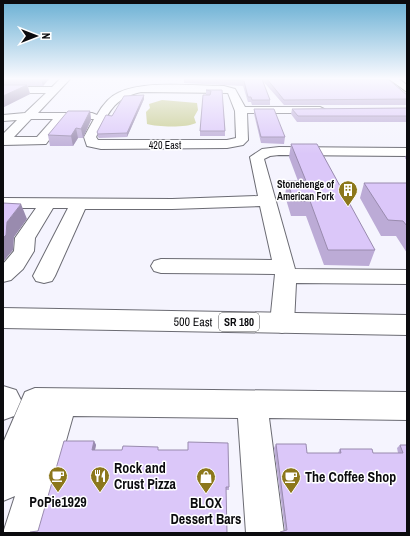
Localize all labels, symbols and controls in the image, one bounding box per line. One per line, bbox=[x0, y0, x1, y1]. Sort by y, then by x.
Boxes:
north arrow bbox=[16, 16, 56, 56]
text: N bbox=[39, 33, 53, 39]
street label: 420 East bbox=[149, 139, 182, 152]
place label: Stonehenge of American Fork bbox=[277, 178, 334, 203]
building icon: Stonehenge of American Fork bbox=[337, 179, 359, 207]
road number: SR 180 bbox=[219, 313, 259, 331]
street label: 500 East bbox=[173, 314, 213, 330]
place label: Rock and Crust Pizza bbox=[114, 459, 176, 493]
cafe icon: PoPie1929 bbox=[47, 465, 69, 493]
restaurant icon: Rock and Crust Pizza bbox=[89, 465, 111, 493]
shop icon: BLOX Dessert Bars bbox=[195, 466, 217, 494]
cafe icon: The Coffee Shop bbox=[280, 466, 302, 494]
place label: The Coffee Shop bbox=[305, 468, 396, 486]
place label: PoPie1929 bbox=[29, 493, 87, 511]
place label: BLOX Dessert Bars bbox=[171, 494, 241, 528]

